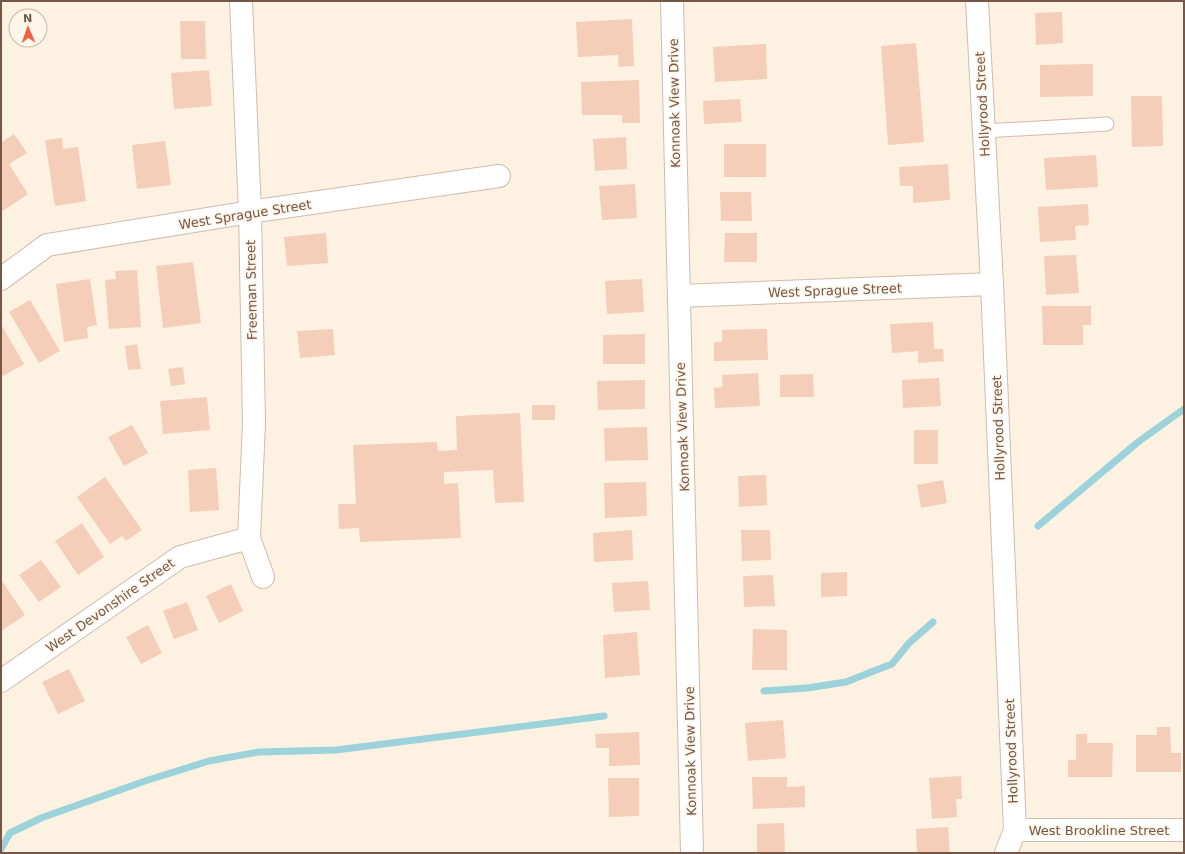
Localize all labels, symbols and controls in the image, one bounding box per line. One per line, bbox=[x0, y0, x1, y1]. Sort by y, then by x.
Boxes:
north arrow bbox=[8, 8, 48, 48]
text: N bbox=[23, 12, 33, 25]
street label: Konnoak View Drive bbox=[666, 38, 683, 168]
street label: Hollyrood Street bbox=[972, 51, 993, 157]
street label: West Sprague Street bbox=[178, 197, 312, 232]
street label: Freeman Street bbox=[243, 240, 260, 340]
street label: West Sprague Street bbox=[768, 281, 902, 300]
street label: Konnoak View Drive bbox=[673, 362, 692, 492]
street label: Hollyrood Street bbox=[989, 375, 1008, 481]
street label: West Devonshire Street bbox=[43, 555, 177, 656]
street label: Konnoak View Drive bbox=[682, 686, 699, 816]
street label: Hollyrood Street bbox=[1002, 698, 1021, 804]
street label: West Brookline Street bbox=[1029, 823, 1169, 838]

